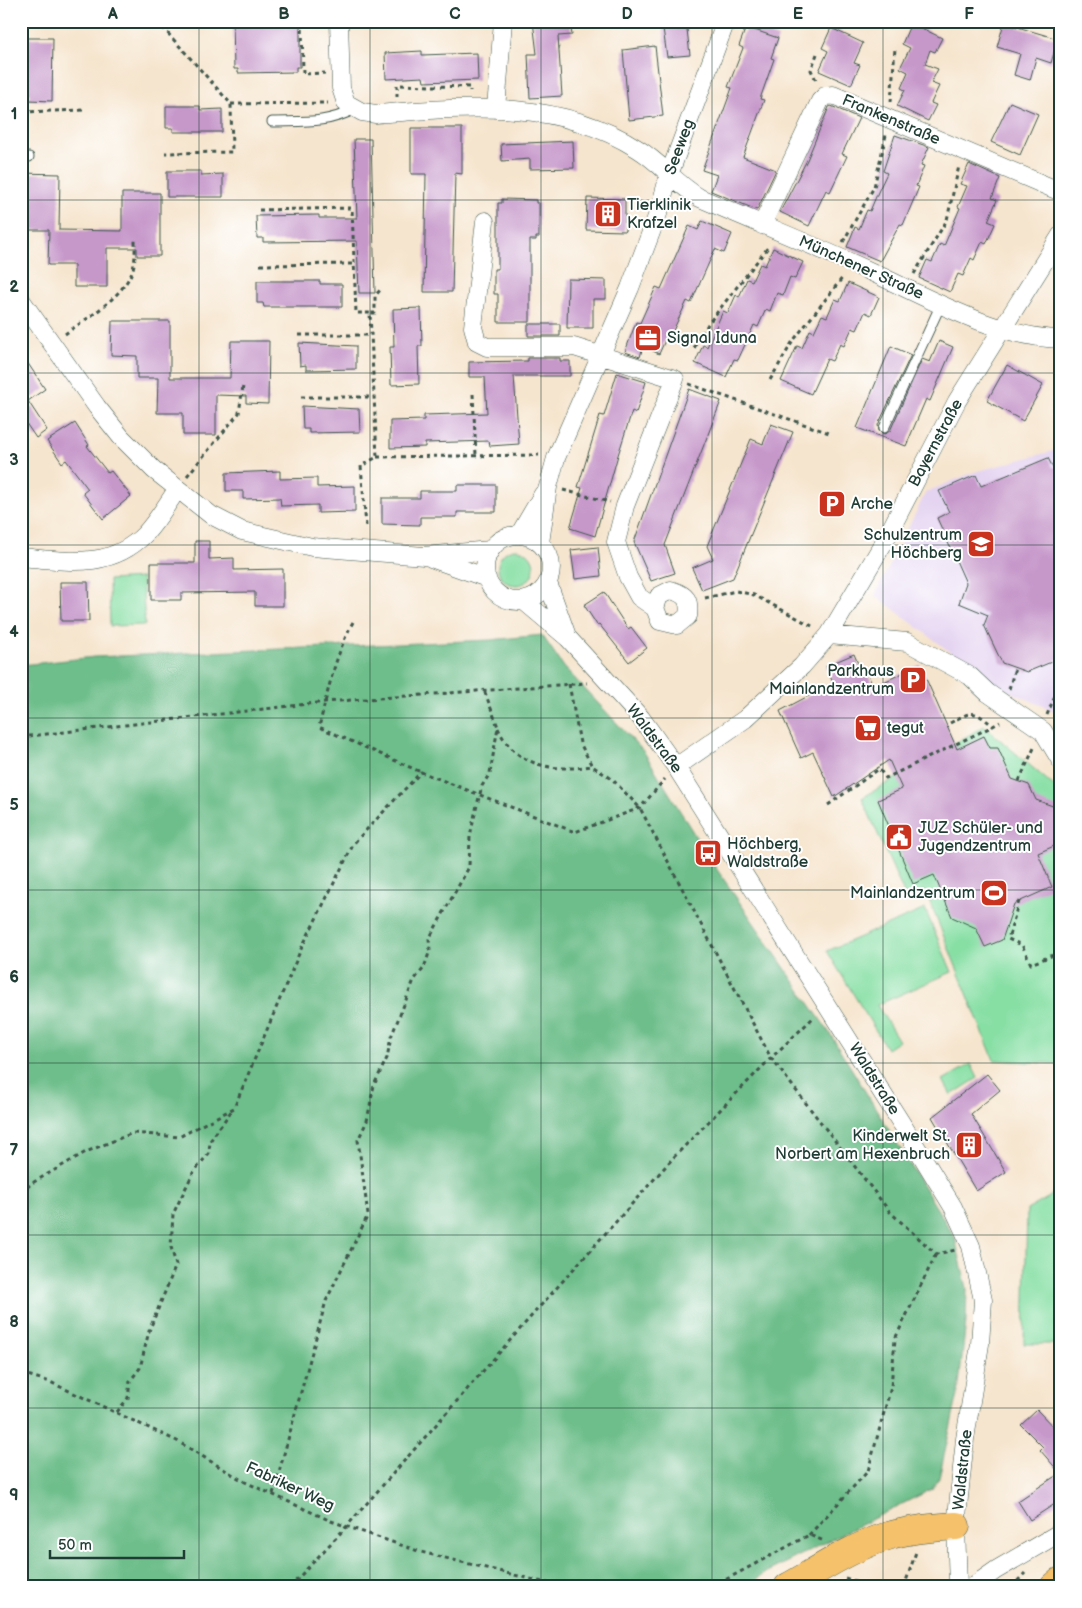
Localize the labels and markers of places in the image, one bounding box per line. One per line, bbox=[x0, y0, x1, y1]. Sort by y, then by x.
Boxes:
place label: Tierklinik Krafzel bbox=[627, 196, 691, 233]
building icon: Tierklinik Krafzel bbox=[593, 199, 623, 229]
office icon: Signal Iduna bbox=[633, 323, 663, 353]
place label: Signal Iduna bbox=[667, 329, 757, 348]
parking icon: Arche bbox=[817, 489, 847, 519]
place label: Arche bbox=[851, 495, 894, 514]
place label: Schulzentrum Höchberg bbox=[864, 526, 962, 563]
school or university icon: Schulzentrum Höchberg bbox=[966, 529, 996, 559]
place label: Parkhaus Mainlandzentrum bbox=[769, 662, 894, 699]
parking icon: Parkhaus Mainlandzentrum bbox=[898, 665, 928, 695]
supermarket icon: tegut bbox=[853, 713, 883, 743]
place label: tegut bbox=[887, 719, 924, 738]
place label: JUZ Schüler- und Jugendzentrum bbox=[918, 819, 1043, 856]
public building icon: JUZ Schüler- und Jugendzentrum bbox=[884, 822, 914, 852]
place label: Höchberg, Waldstraße bbox=[727, 835, 809, 872]
bus stop icon: Höchberg, Waldstraße bbox=[693, 838, 723, 868]
sports icon: Mainlandzentrum bbox=[979, 878, 1009, 908]
place label: Mainlandzentrum bbox=[850, 884, 975, 903]
place label: Kinderwelt St. Norbert am Hexenbruch bbox=[775, 1127, 950, 1164]
building icon: Kinderwelt St. Norbert am Hexenbruch bbox=[954, 1130, 984, 1160]

